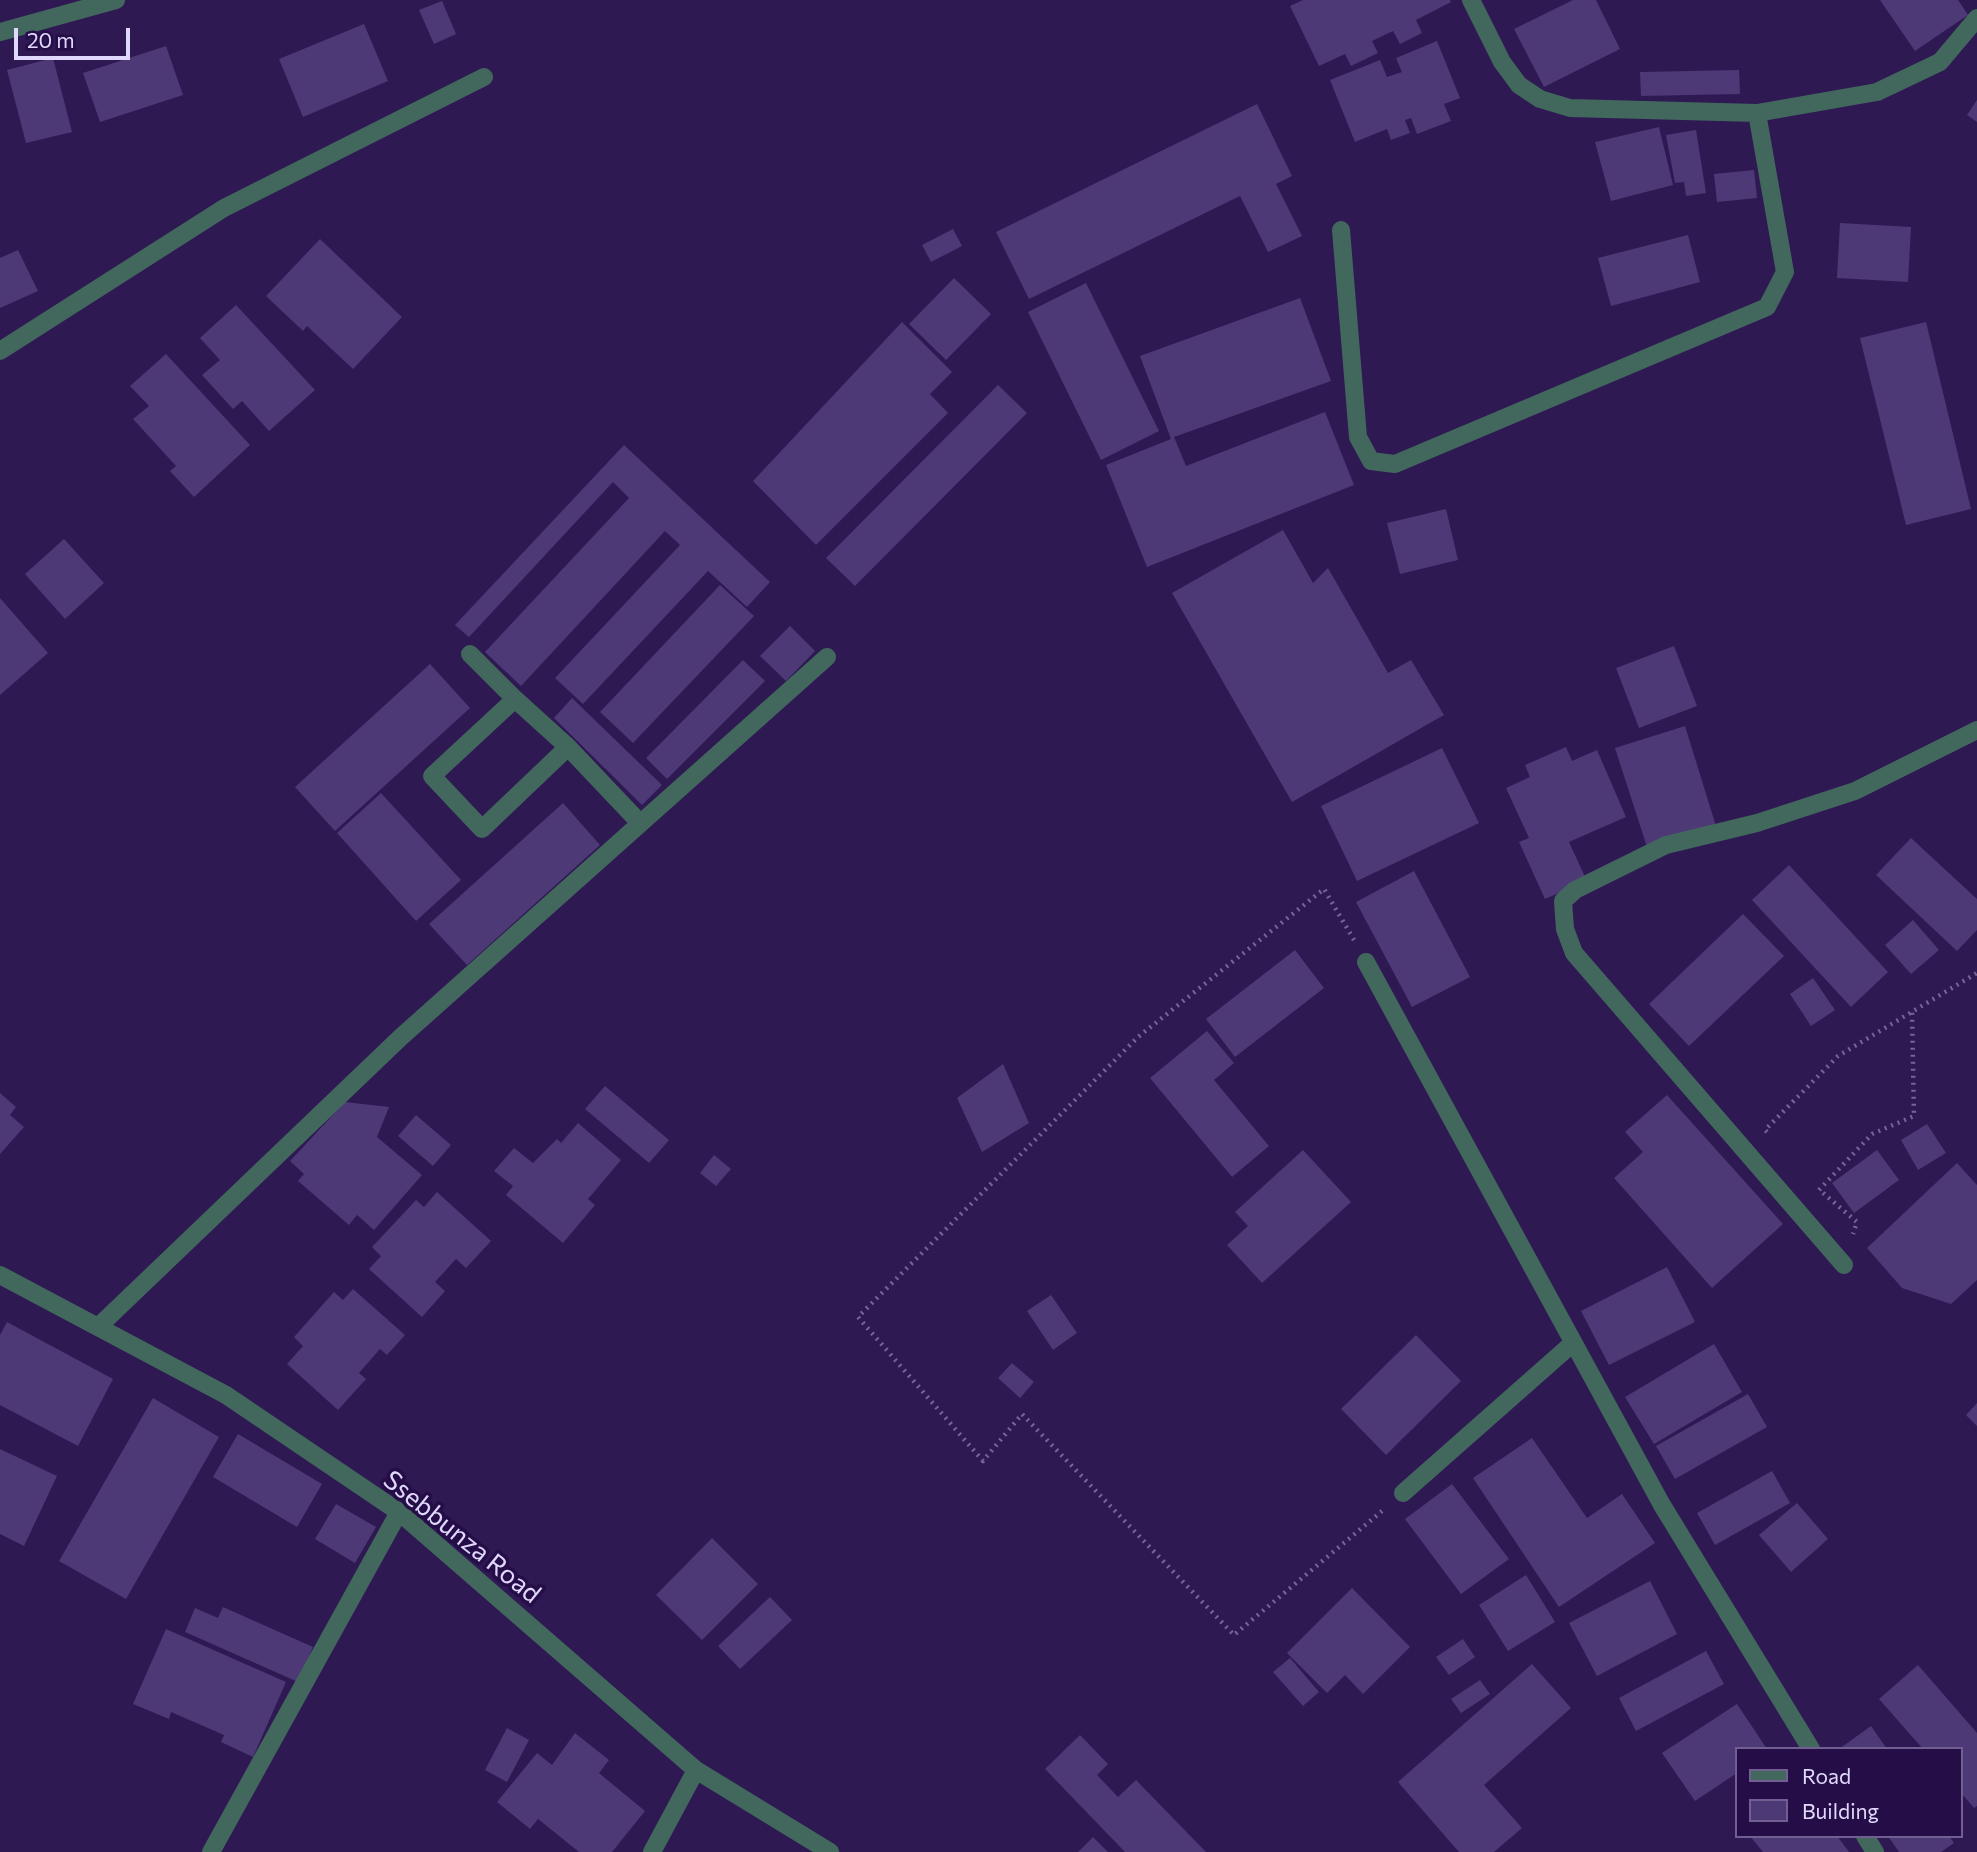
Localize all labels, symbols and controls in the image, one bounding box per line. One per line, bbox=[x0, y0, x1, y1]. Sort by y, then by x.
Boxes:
scale bar bbox=[18, 14, 133, 58]
text: 20 m bbox=[27, 27, 75, 52]
street label: Ssebbunza Road bbox=[377, 1464, 547, 1610]
legend bbox=[1736, 1747, 1963, 1838]
text: Road bbox=[1802, 1763, 1851, 1788]
text: Building bbox=[1802, 1798, 1879, 1823]

